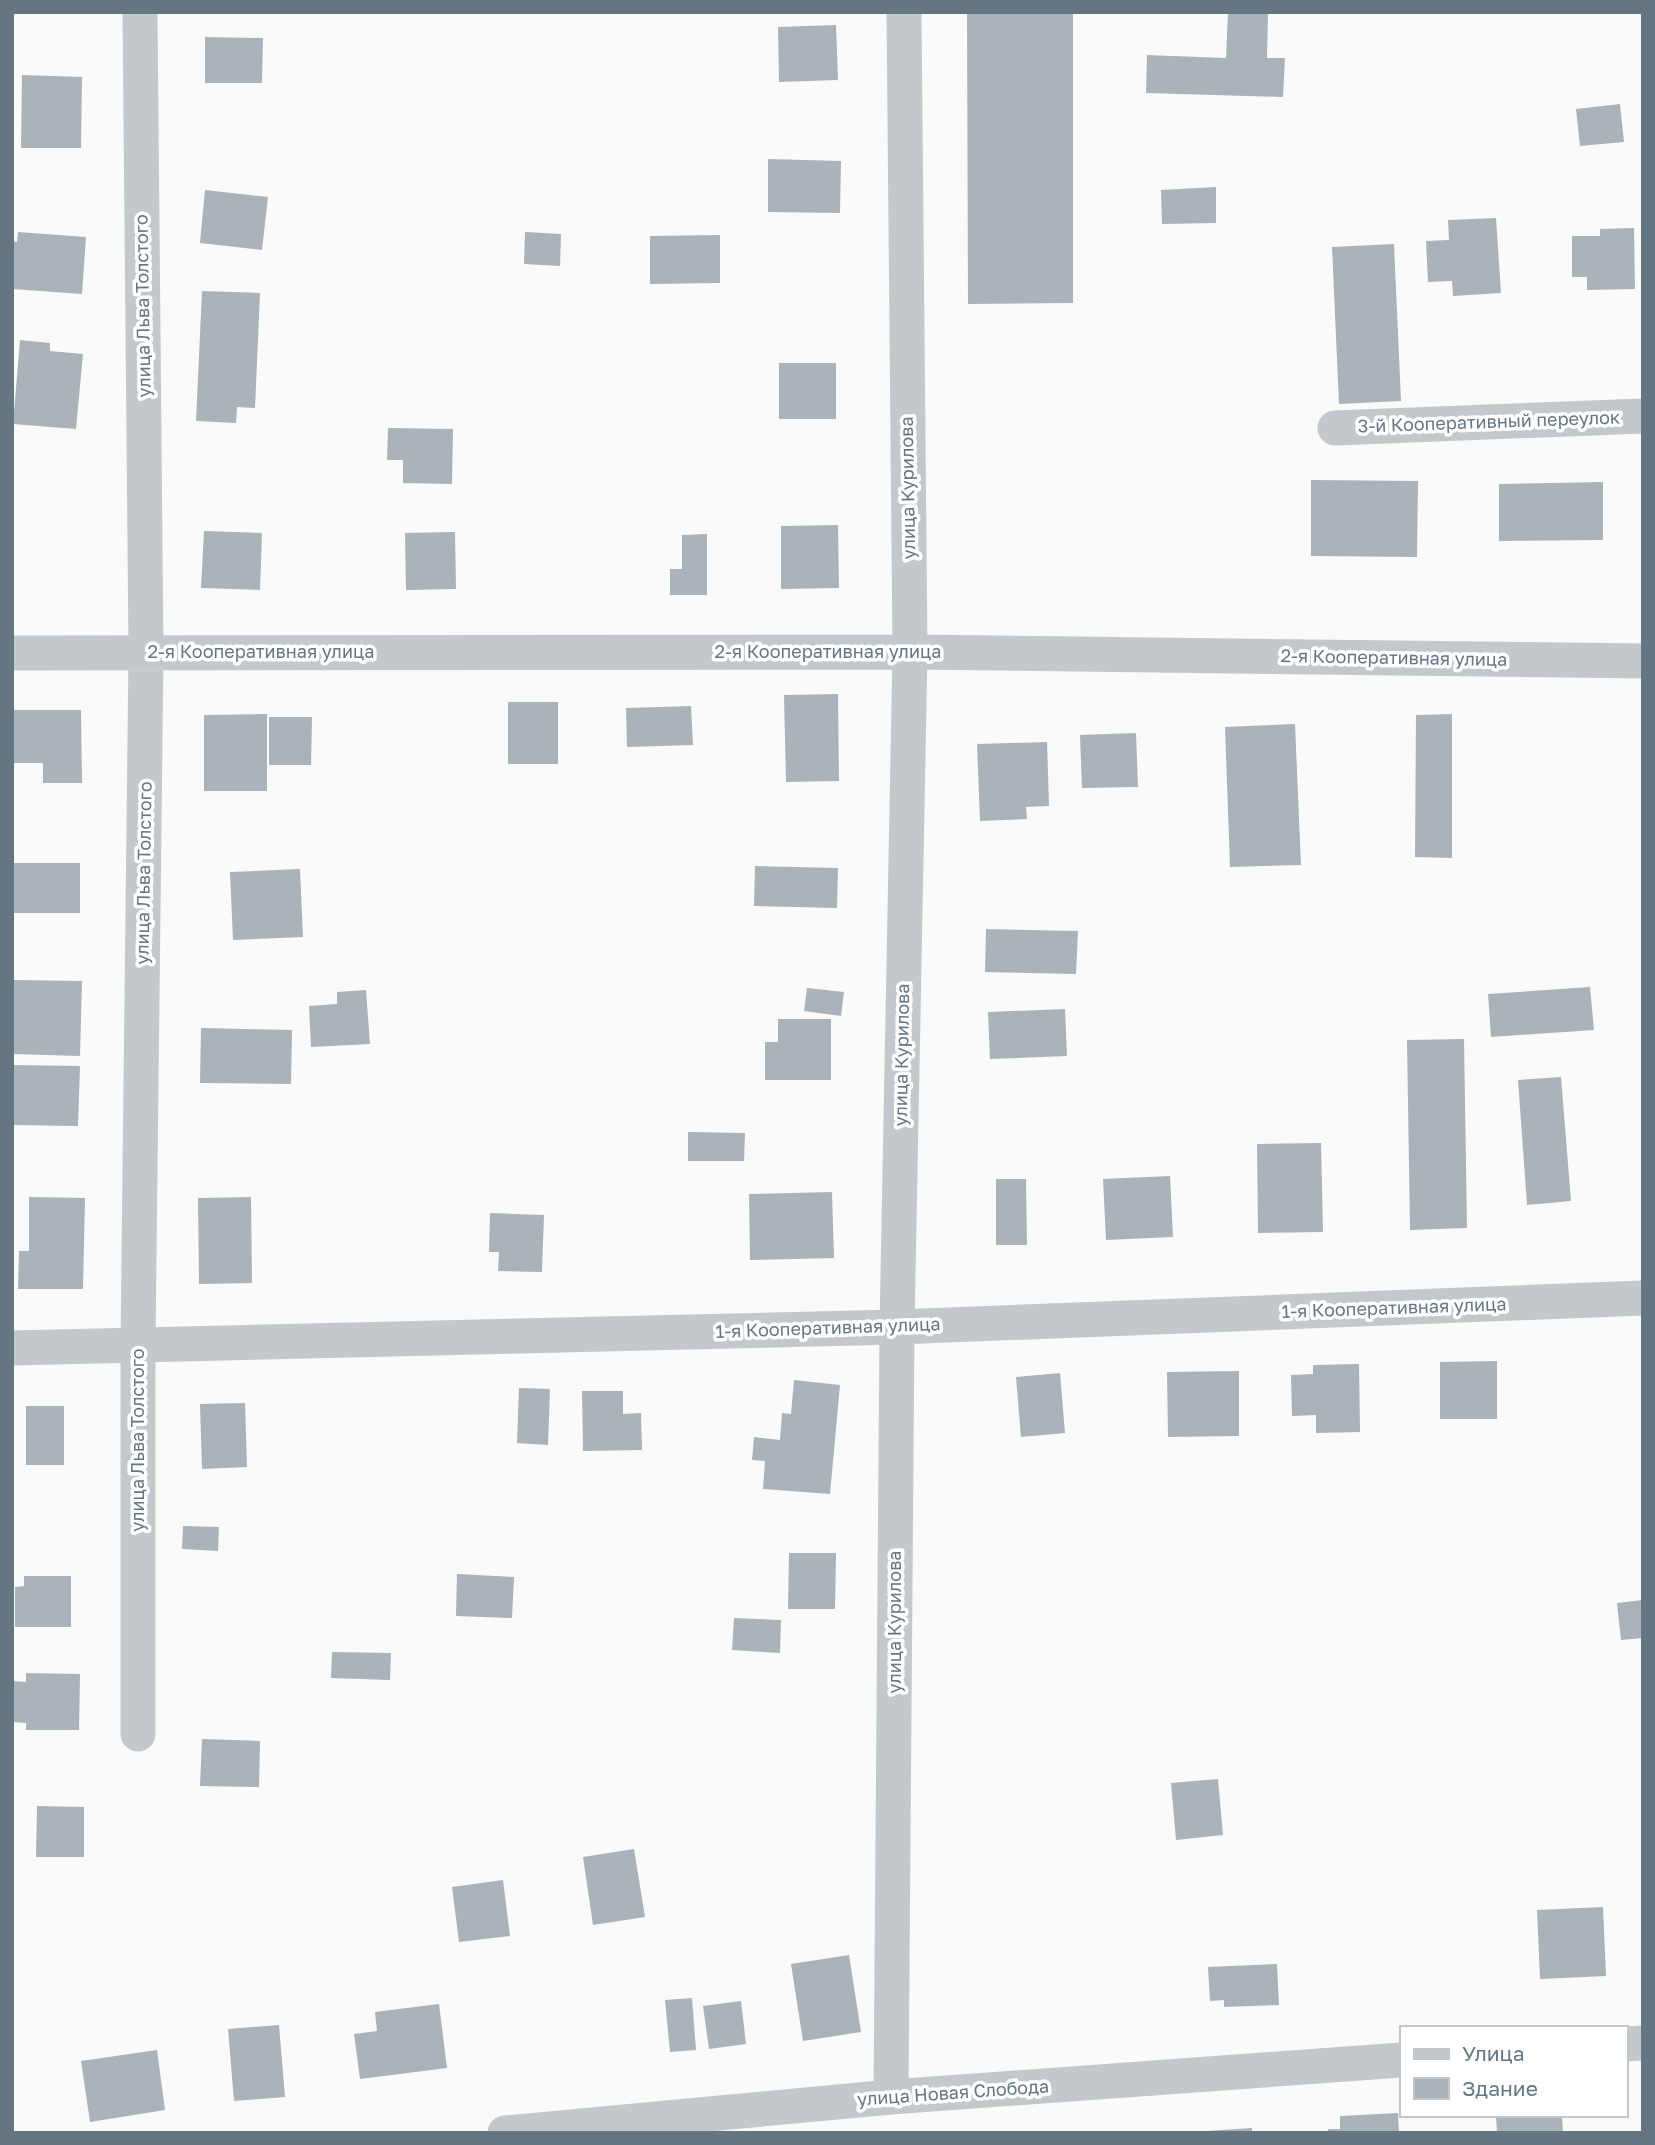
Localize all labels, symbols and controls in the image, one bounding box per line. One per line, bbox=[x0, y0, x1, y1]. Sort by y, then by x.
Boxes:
street label: улица Льва Толстого bbox=[129, 214, 155, 398]
street label: 3-й Кооперативный переулок bbox=[1357, 405, 1620, 437]
street label: улица Курилова bbox=[895, 416, 919, 560]
street label: 2-я Кооперативная улица bbox=[148, 640, 374, 662]
street label: 2-я Кооперативная улица bbox=[715, 640, 941, 662]
street label: 2-я Кооперативная улица bbox=[1280, 644, 1508, 670]
street label: улица Льва Толстого bbox=[130, 781, 156, 965]
street label: улица Курилова bbox=[889, 983, 913, 1127]
street label: 1-я Кооперативная улица bbox=[1281, 1292, 1507, 1322]
street label: 1-я Кооперативная улица bbox=[715, 1312, 941, 1342]
street label: улица Льва Толстого bbox=[126, 1348, 148, 1532]
street label: улица Курилова bbox=[883, 1551, 905, 1693]
legend bbox=[1400, 2026, 1627, 2117]
text: Улица bbox=[1462, 2040, 1525, 2066]
street label: улица Новая Слобода bbox=[856, 2074, 1050, 2110]
text: Здание bbox=[1462, 2075, 1538, 2101]

